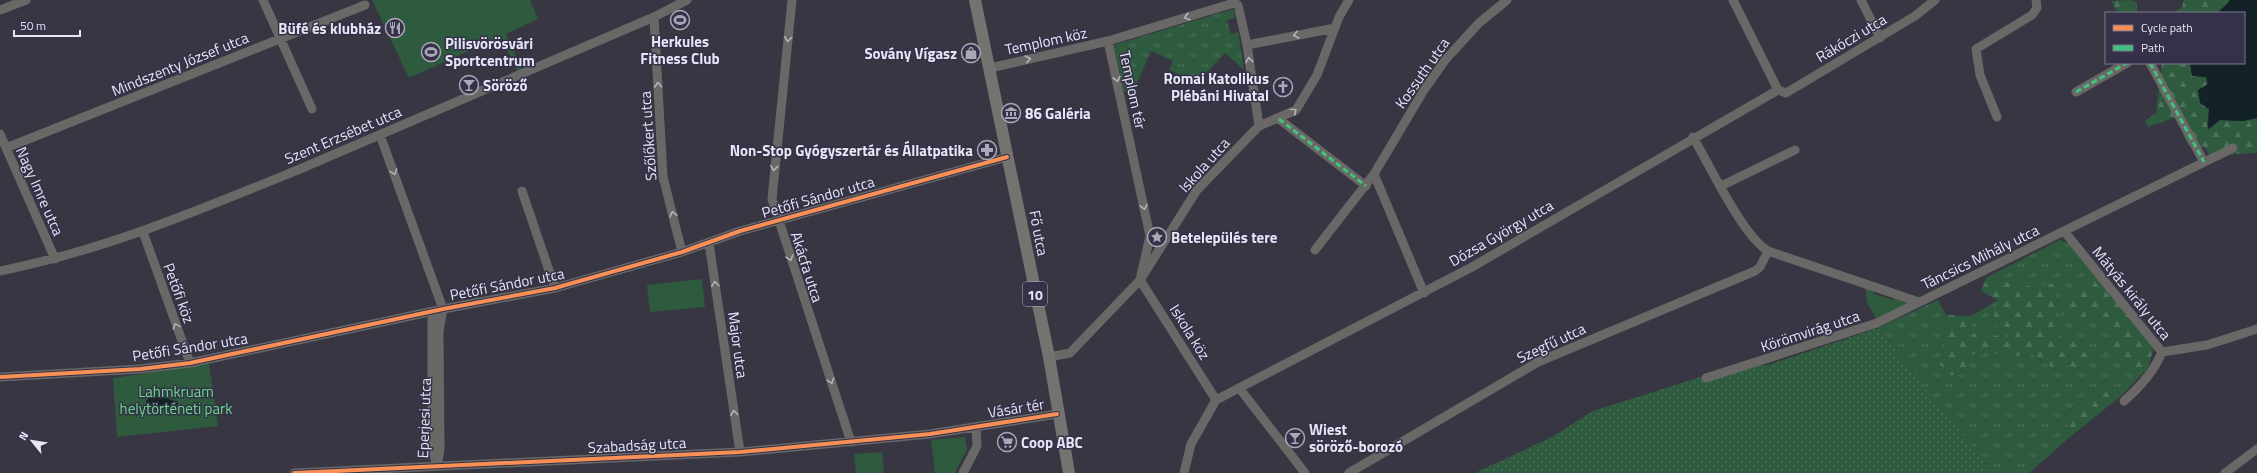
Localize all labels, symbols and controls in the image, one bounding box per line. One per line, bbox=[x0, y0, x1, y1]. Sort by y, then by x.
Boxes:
street label: Rákóczi utca bbox=[1811, 8, 1891, 68]
sports icon: Herkules Fitness Club bbox=[669, 9, 691, 31]
scale bar bbox=[14, 12, 80, 38]
one-way arrow bbox=[1184, 12, 1191, 21]
legend bbox=[2105, 12, 2245, 64]
text: 50 m bbox=[20, 16, 46, 35]
place label: Büfé és klubház bbox=[278, 17, 381, 40]
restaurant icon: Büfé és klubház bbox=[384, 17, 406, 39]
text: Cycle path bbox=[2141, 18, 2193, 37]
street label: Templom köz bbox=[1003, 21, 1089, 61]
street label: Mindszenty József utca bbox=[108, 26, 252, 102]
place label: Herkules Fitness Club bbox=[640, 30, 720, 70]
one-way arrow bbox=[1293, 30, 1299, 38]
place label: Pilisvörösvári Sportcentrum bbox=[445, 32, 535, 72]
street label: Kossuth utca bbox=[1389, 32, 1455, 113]
one-way arrow bbox=[784, 36, 793, 42]
text: Path bbox=[2141, 38, 2165, 57]
sports icon: Pilisvörösvári Sportcentrum bbox=[420, 41, 442, 63]
place label: Sovány Vígasz bbox=[864, 42, 957, 65]
shop icon: Sovány Vígasz bbox=[960, 42, 982, 64]
street label: Templom tér bbox=[1113, 49, 1153, 131]
one-way arrow bbox=[1025, 56, 1031, 64]
one-way arrow bbox=[1245, 57, 1254, 63]
place label: Romai Katolikus Plébáni Hivatal bbox=[1163, 67, 1269, 107]
bar icon: Söröző bbox=[458, 74, 480, 96]
place label: Söröző bbox=[483, 74, 528, 97]
one-way arrow bbox=[1112, 76, 1120, 83]
church icon: Romai Katolikus Plébáni Hivatal bbox=[1272, 76, 1294, 98]
one-way arrow bbox=[654, 82, 663, 88]
street label: Szőlőkert utca bbox=[633, 90, 663, 182]
street label: Szent Erzsébet utca bbox=[281, 100, 406, 170]
museum icon: 86 Galéria bbox=[1000, 102, 1022, 124]
place label: 86 Galéria bbox=[1025, 102, 1091, 125]
one-way arrow bbox=[1289, 108, 1296, 115]
street label: Iskola utca bbox=[1173, 132, 1235, 198]
place label: Non-Stop Gyógyszertár és Állatpatika bbox=[730, 139, 973, 162]
pharmacy icon: Non-Stop Gyógyszertár és Állatpatika bbox=[976, 139, 998, 161]
street label: Nagy Imre utca bbox=[10, 143, 70, 240]
one-way arrow bbox=[770, 165, 779, 171]
one-way arrow bbox=[389, 168, 397, 175]
street label: Petőfi Sándor utca bbox=[759, 170, 878, 224]
street label: Dózsa György utca bbox=[1445, 194, 1558, 272]
one-way arrow bbox=[1139, 203, 1147, 210]
street label: Fő utca bbox=[1023, 208, 1055, 258]
one-way arrow bbox=[669, 211, 677, 217]
street label: Táncsics Mihály utca bbox=[1917, 218, 2043, 296]
place icon: Betelepülés tere bbox=[1146, 226, 1168, 248]
place label: Betelepülés tere bbox=[1171, 226, 1278, 249]
street label: Akácfa utca bbox=[785, 229, 829, 306]
street label: Mátyás király utca bbox=[2087, 241, 2177, 345]
one-way arrow bbox=[785, 254, 793, 261]
street label: Petőfi köz bbox=[157, 260, 201, 327]
street label: Petőfi Sándor utca bbox=[448, 262, 567, 306]
one-way arrow bbox=[711, 281, 720, 287]
road number: 10 bbox=[1023, 282, 1047, 306]
street label: Iskola köz bbox=[1164, 300, 1216, 364]
street label: Körömvirág utca bbox=[1757, 304, 1863, 358]
street label: Major utca bbox=[722, 310, 754, 380]
street label: Szegfű utca bbox=[1513, 317, 1590, 369]
one-way arrow bbox=[173, 322, 181, 329]
street label: Petőfi Sándor utca bbox=[131, 326, 250, 367]
street label: Eperjesi utca bbox=[411, 377, 437, 459]
one-way arrow bbox=[826, 377, 834, 384]
park label: Lahmkruam helytörténeti park bbox=[120, 380, 232, 420]
street label: Vásár tér bbox=[986, 392, 1046, 424]
one-way arrow bbox=[730, 410, 739, 416]
place label: Wiest söröző-borozó bbox=[1309, 418, 1403, 458]
north arrow bbox=[12, 421, 52, 461]
bar icon: Wiest söröző-borozó bbox=[1284, 427, 1306, 449]
text: N bbox=[15, 429, 32, 443]
street label: Szabadság utca bbox=[587, 431, 687, 459]
supermarket icon: Coop ABC bbox=[996, 431, 1018, 453]
place label: Coop ABC bbox=[1021, 431, 1083, 454]

